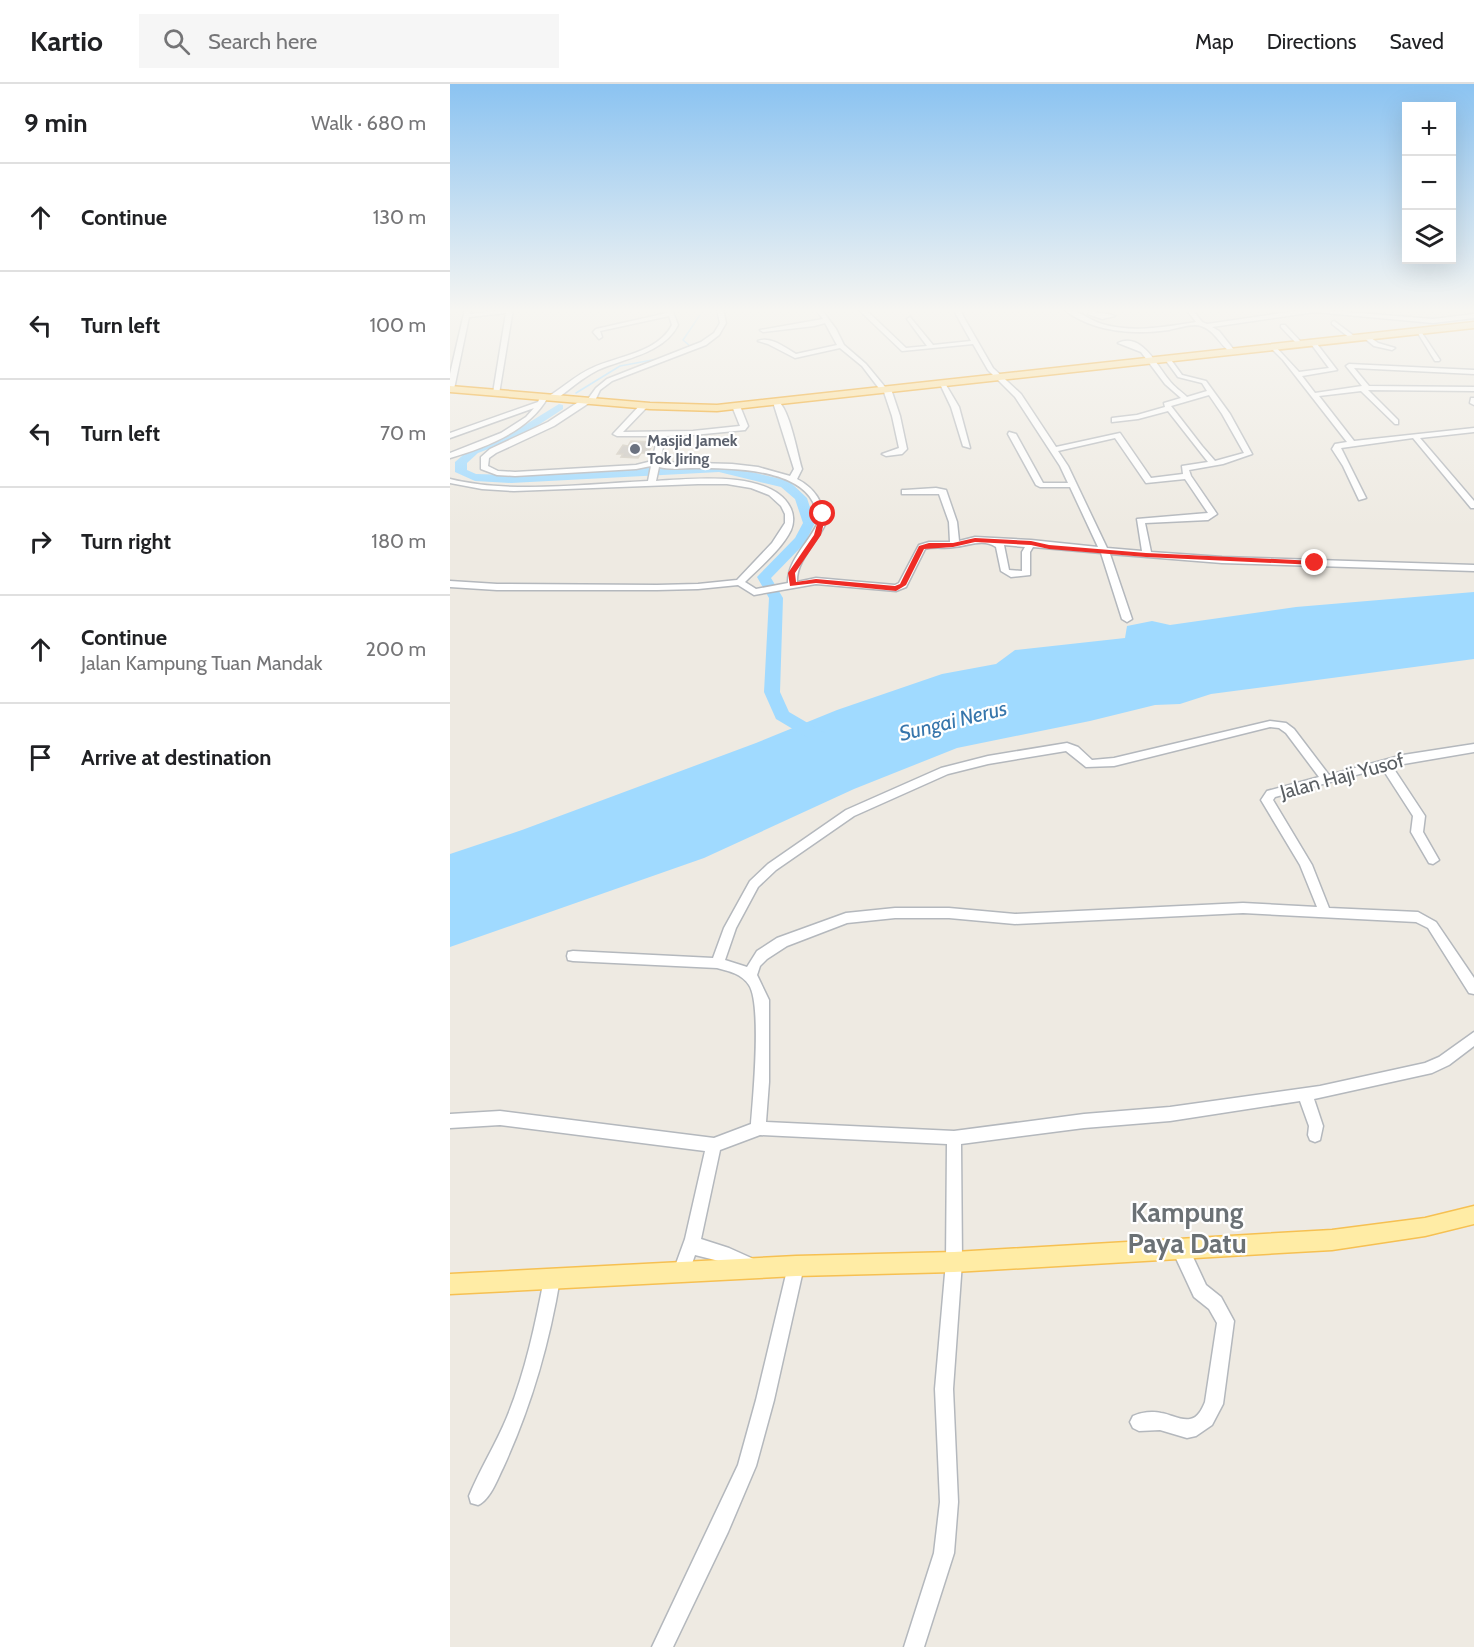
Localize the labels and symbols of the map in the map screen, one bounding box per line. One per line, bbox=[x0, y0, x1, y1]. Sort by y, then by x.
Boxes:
place label: Masjid Jamek Tok Jiring bbox=[647, 431, 738, 468]
marker: Masjid Jamek Tok Jiring bbox=[628, 442, 642, 456]
route start bbox=[809, 500, 835, 526]
route end bbox=[1301, 549, 1327, 575]
water label: Sungai Nerus bbox=[896, 695, 1009, 746]
street label: Jalan Haji Yusof bbox=[1276, 748, 1407, 804]
district label: Kampung Paya Datu bbox=[1127, 1196, 1247, 1260]

